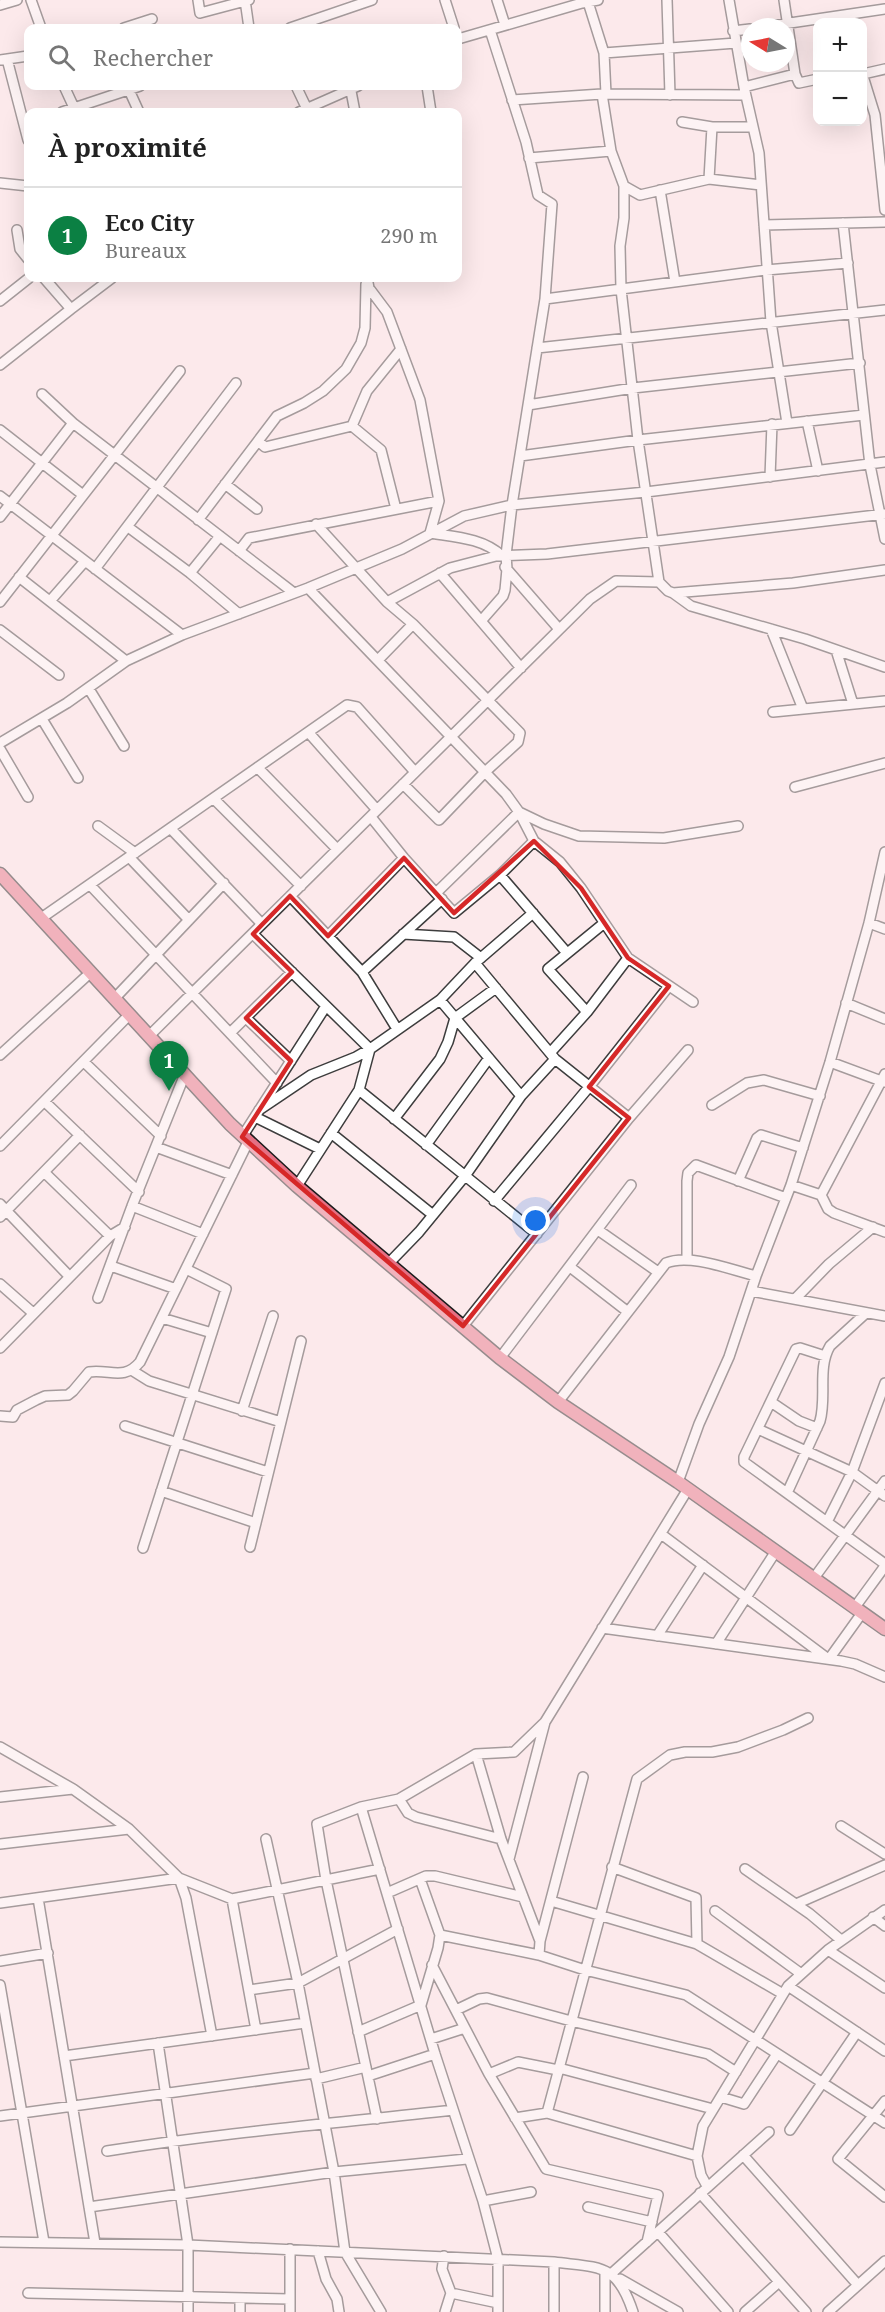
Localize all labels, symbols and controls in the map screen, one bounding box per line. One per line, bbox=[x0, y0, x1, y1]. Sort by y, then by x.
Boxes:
north arrow bbox=[741, 18, 795, 72]
map controls bbox=[813, 18, 867, 126]
button: + bbox=[813, 18, 867, 72]
search box bbox=[24, 24, 462, 90]
icon: search bbox=[45, 41, 78, 74]
text: Rechercher bbox=[93, 42, 213, 72]
button: − bbox=[813, 72, 867, 126]
text: À proximité bbox=[48, 129, 207, 165]
text: Eco City bbox=[105, 207, 194, 237]
text: 1 bbox=[62, 222, 73, 249]
text: 290 m bbox=[380, 222, 438, 249]
text: Bureaux bbox=[105, 237, 186, 264]
pin: 1 bbox=[150, 1042, 188, 1091]
your location bbox=[521, 1206, 550, 1235]

